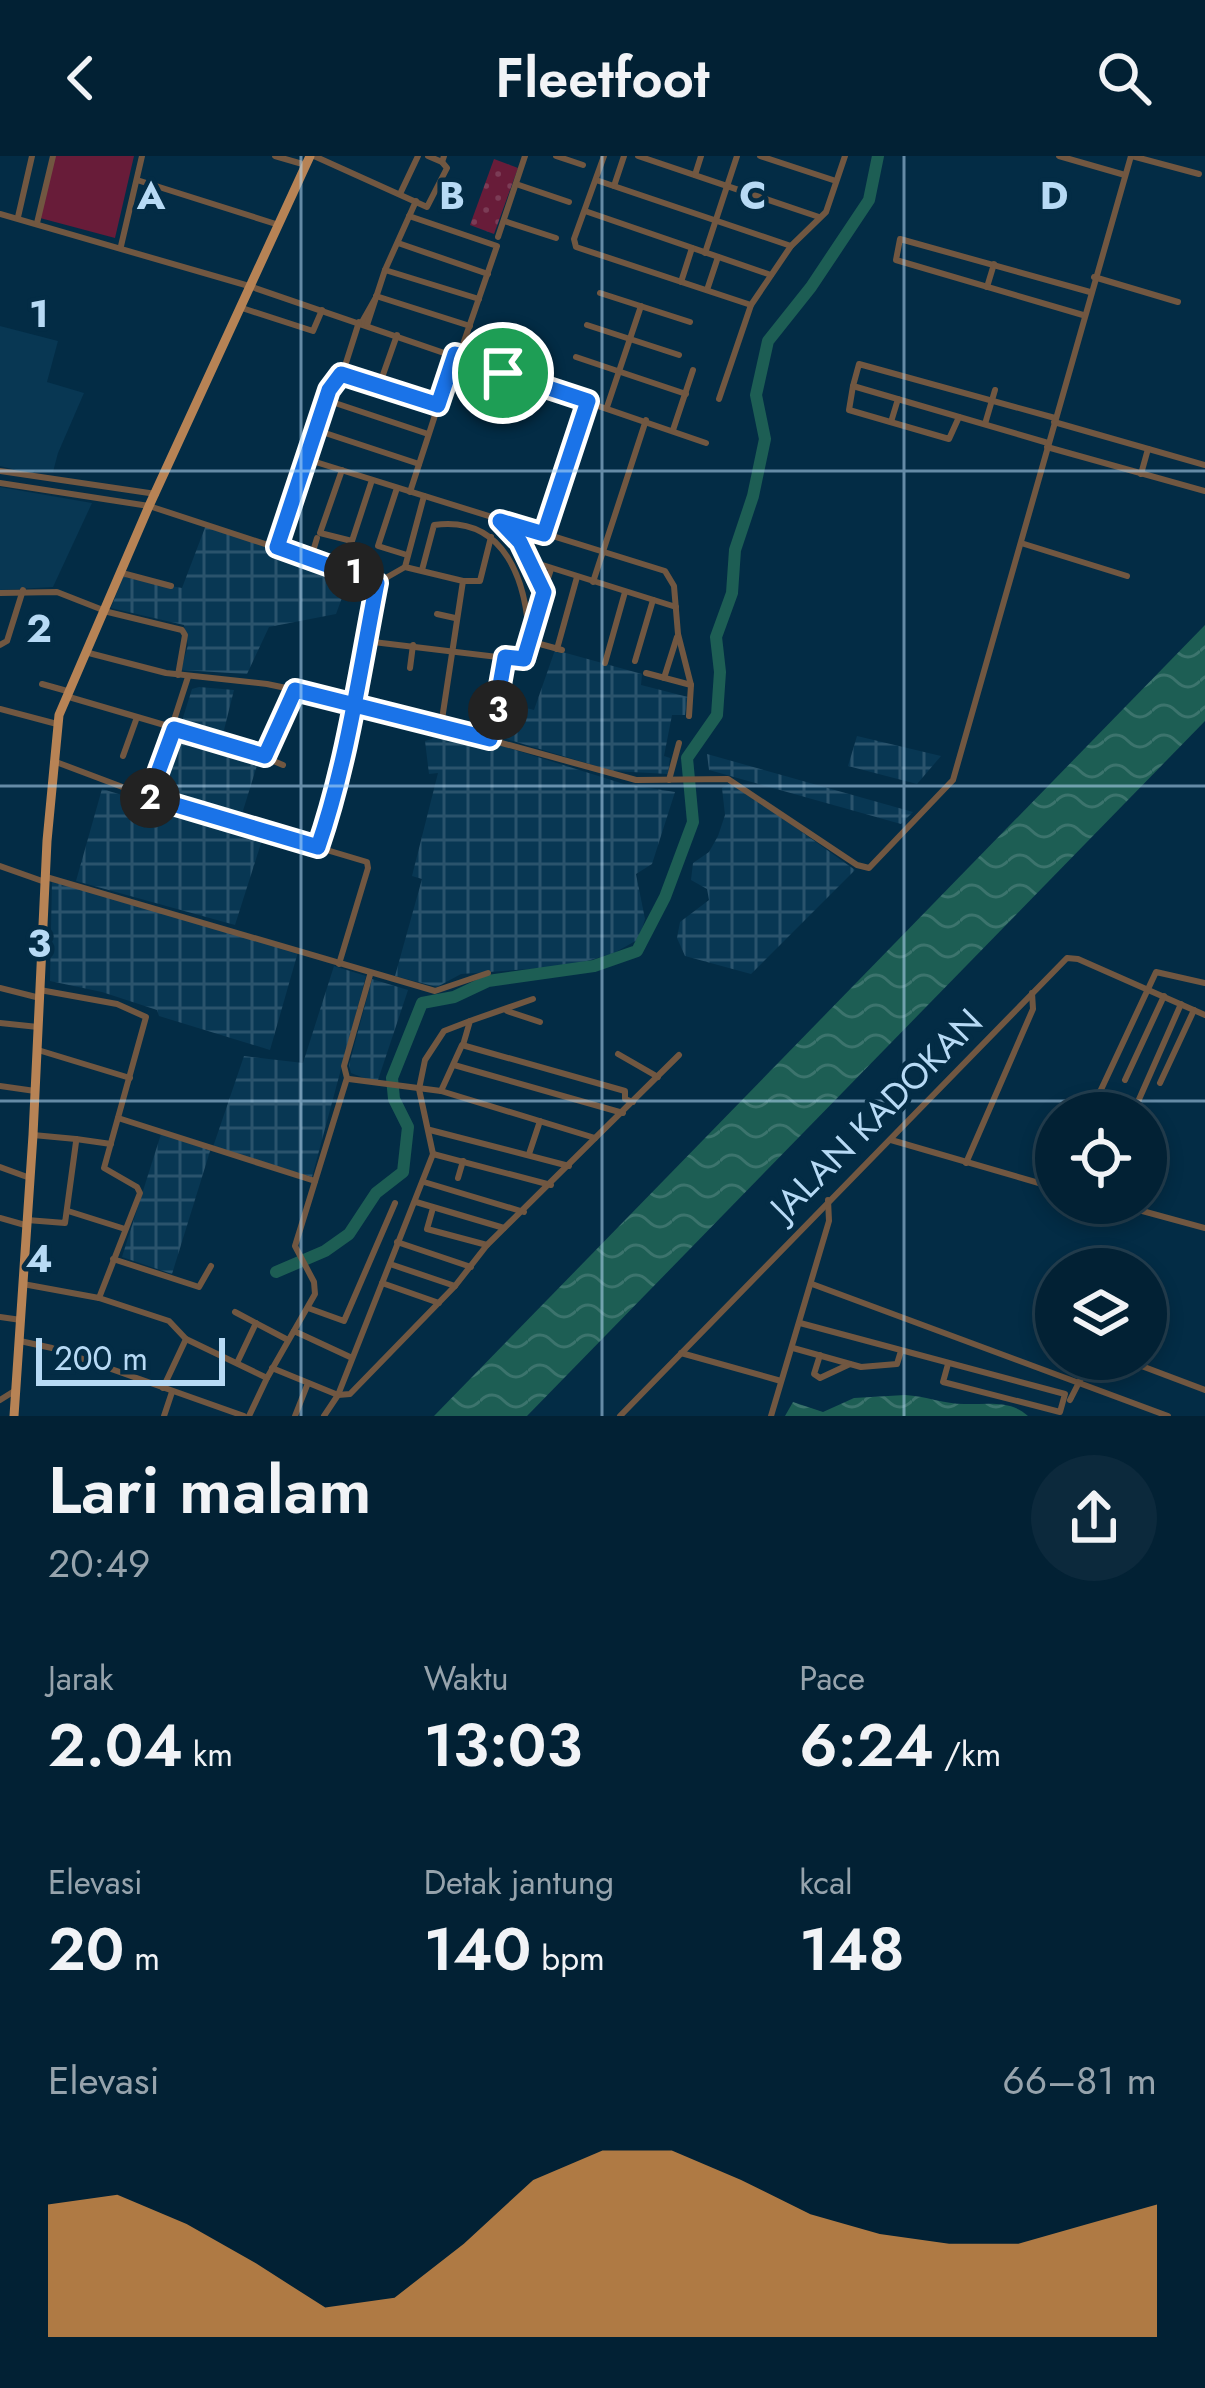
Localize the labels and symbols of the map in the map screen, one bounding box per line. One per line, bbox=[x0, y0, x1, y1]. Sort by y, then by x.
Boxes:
text: A bbox=[136, 167, 166, 224]
text: B bbox=[439, 167, 465, 224]
text: C bbox=[739, 167, 767, 224]
text: D bbox=[1040, 167, 1068, 224]
text: 1 bbox=[29, 285, 49, 342]
pin bbox=[452, 322, 554, 424]
pin: 1 bbox=[324, 542, 384, 602]
text: 2 bbox=[26, 600, 52, 657]
pin: 3 bbox=[468, 680, 528, 740]
pin: 2 bbox=[120, 768, 180, 828]
text: 3 bbox=[27, 915, 51, 972]
street label: JALAN KADOKAN bbox=[755, 996, 994, 1235]
text: 4 bbox=[25, 1230, 53, 1287]
scale bar bbox=[36, 1332, 225, 1385]

